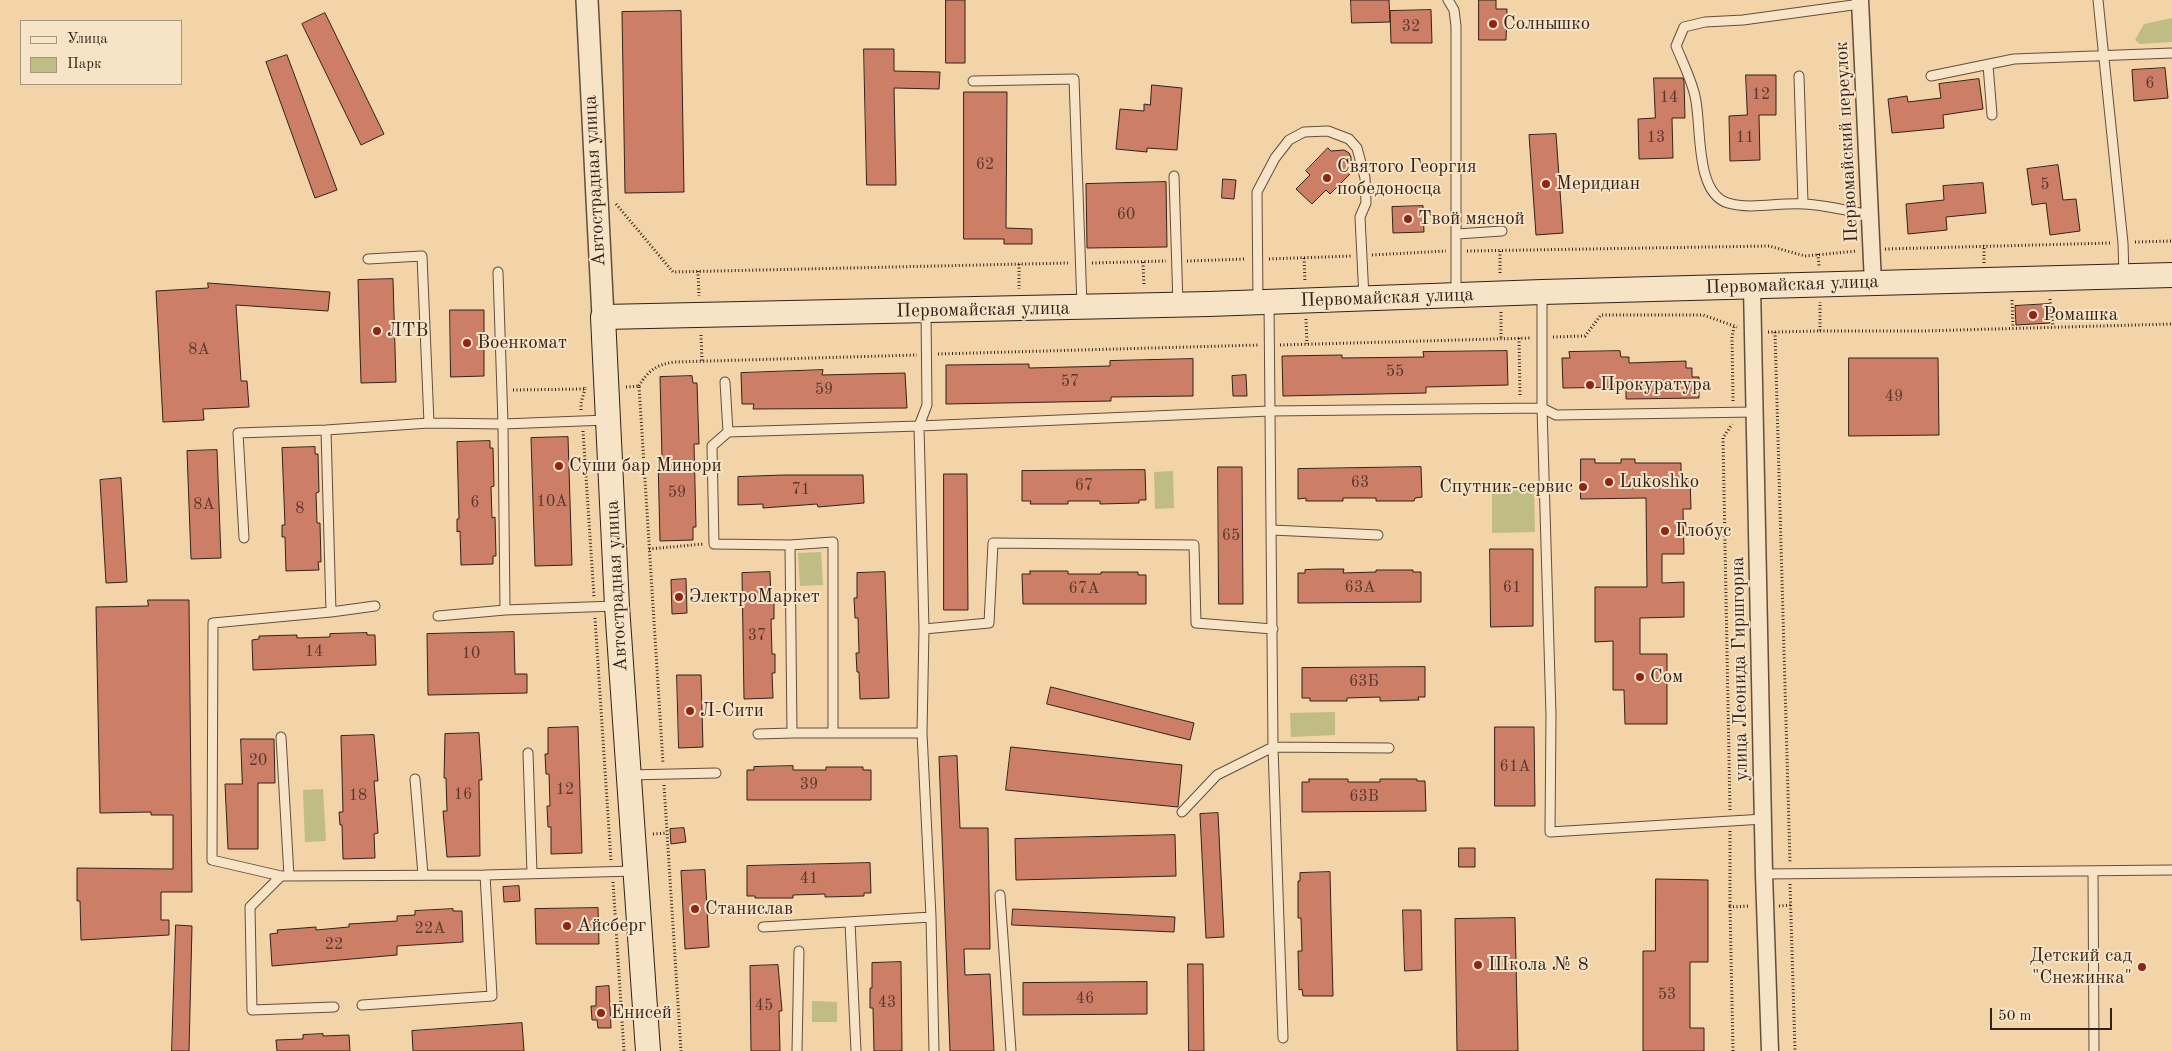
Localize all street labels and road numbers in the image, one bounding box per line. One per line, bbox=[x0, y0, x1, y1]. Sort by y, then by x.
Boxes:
street label: Первомайский переулок bbox=[1830, 41, 1864, 243]
street label: Автострадная улица bbox=[579, 95, 611, 267]
street label: Первомайская улица bbox=[1705, 271, 1879, 299]
street label: Первомайская улица bbox=[1300, 284, 1474, 312]
street label: Первомайская улица bbox=[896, 297, 1070, 323]
street label: Автострадная улица bbox=[601, 500, 633, 672]
street label: улица Леонида Гиршгорна bbox=[1727, 556, 1753, 782]

